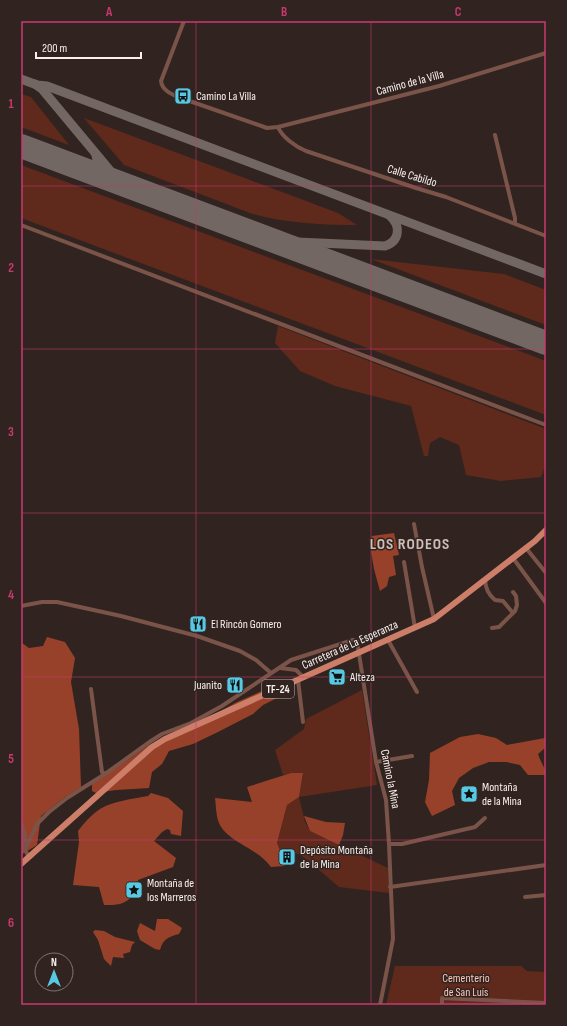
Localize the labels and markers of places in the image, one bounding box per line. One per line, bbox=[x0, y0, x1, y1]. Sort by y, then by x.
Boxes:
bus stop icon: Camino La Villa bbox=[173, 86, 193, 106]
place label: Camino La Villa bbox=[196, 89, 256, 104]
restaurant icon: El Rincón Gomero bbox=[188, 614, 208, 634]
place label: El Rincón Gomero bbox=[211, 617, 282, 632]
supermarket icon: Alteza bbox=[327, 667, 347, 687]
place label: Alteza bbox=[349, 670, 375, 685]
restaurant icon: Juanito bbox=[225, 675, 245, 695]
place label: Juanito bbox=[193, 678, 222, 693]
place label: Montaña de la Mina bbox=[482, 780, 522, 809]
place icon: Montaña de la Mina bbox=[459, 784, 479, 804]
place label: Depósito Montaña de la Mina bbox=[300, 843, 373, 872]
building icon: Depósito Montaña de la Mina bbox=[277, 847, 297, 867]
place label: Montaña de los Marreros bbox=[147, 876, 196, 905]
place icon: Montaña de los Marreros bbox=[124, 880, 144, 900]

